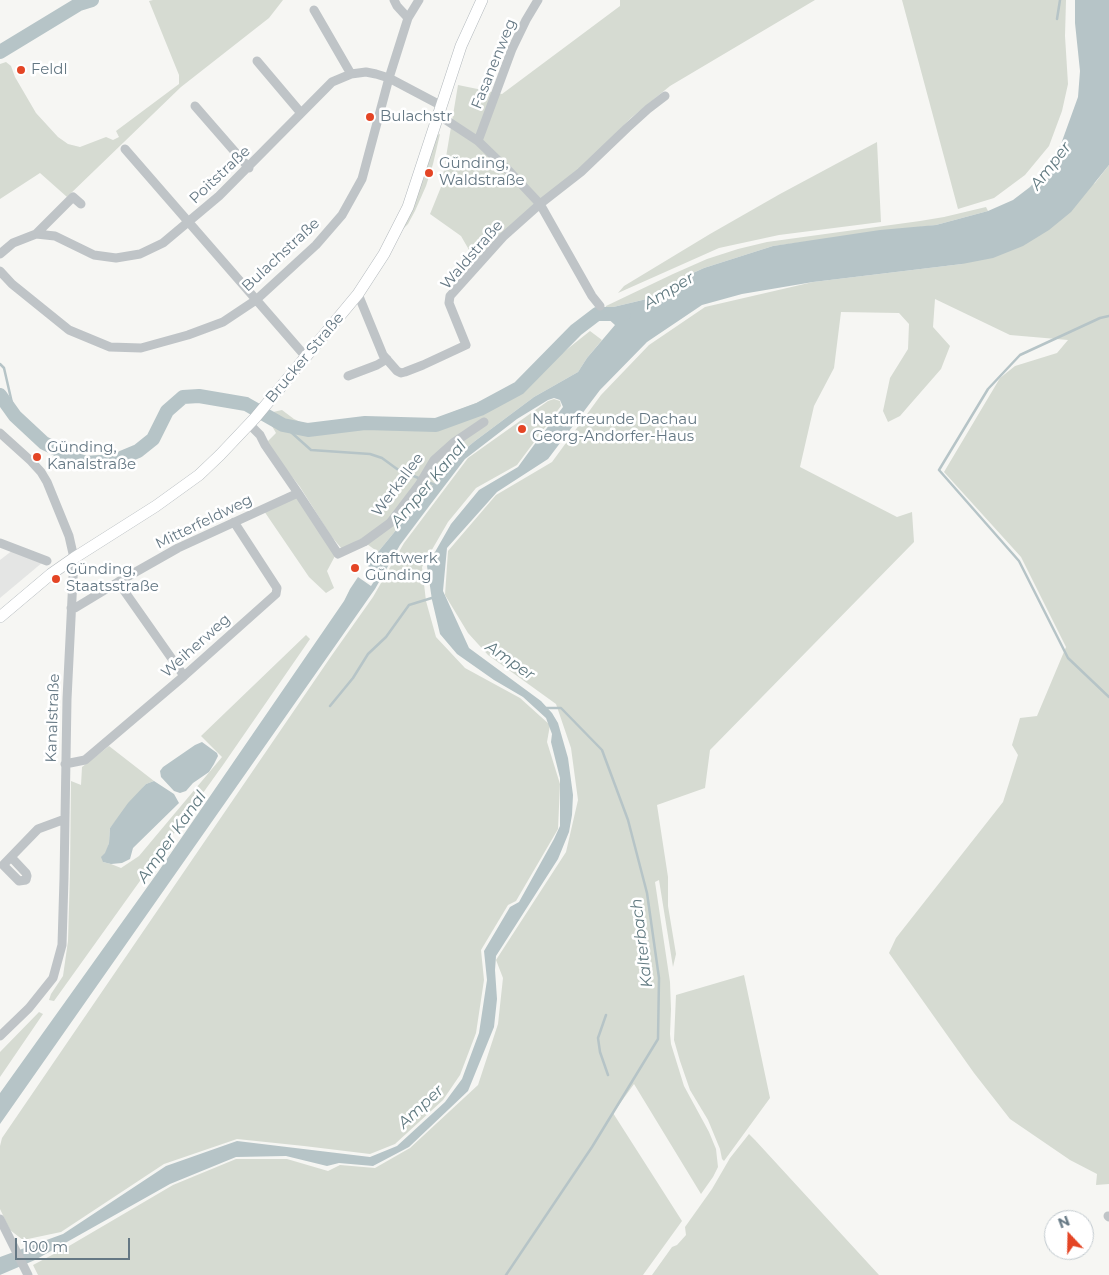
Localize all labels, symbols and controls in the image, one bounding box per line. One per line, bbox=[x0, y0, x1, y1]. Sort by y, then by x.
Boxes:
street label: Fasanenweg bbox=[468, 16, 520, 112]
place label: Feldl bbox=[31, 61, 68, 79]
marker: Feldl bbox=[15, 64, 27, 76]
place label: Bulachstr bbox=[380, 108, 452, 126]
marker: Bulachstr bbox=[364, 111, 376, 123]
water label: Amper bbox=[1026, 138, 1076, 194]
street label: Poitstraße bbox=[186, 142, 254, 208]
place label: Günding, Waldstraße bbox=[439, 155, 525, 190]
marker: Günding, Waldstraße bbox=[423, 167, 435, 179]
street label: Bulachstraße bbox=[238, 214, 324, 296]
street label: Waldstraße bbox=[437, 217, 507, 293]
water label: Amper bbox=[640, 269, 698, 313]
street label: Brucker Straße bbox=[262, 309, 348, 407]
place label: Naturfreunde Dachau Georg-Andorfer-Haus bbox=[532, 411, 697, 446]
marker: Naturfreunde Dachau Georg-Andorfer-Haus bbox=[516, 423, 528, 435]
water label: Amper Kanal bbox=[387, 437, 471, 531]
place label: Günding, Kanalstraße bbox=[47, 439, 136, 474]
street label: Werkallee bbox=[368, 450, 428, 520]
marker: Günding, Kanalstraße bbox=[31, 451, 43, 463]
street label: Mitterfeldweg bbox=[153, 491, 255, 553]
place label: Kraftwerk Günding bbox=[365, 550, 438, 585]
place label: Günding, Staatsstraße bbox=[66, 561, 159, 596]
marker: Kraftwerk Günding bbox=[349, 562, 361, 574]
marker: Günding, Staatsstraße bbox=[50, 573, 62, 585]
street label: Weiherweg bbox=[158, 610, 234, 682]
water label: Amper bbox=[482, 637, 538, 685]
street label: Kanalstraße bbox=[42, 673, 64, 763]
water label: Amper Kanal bbox=[133, 788, 211, 886]
water label: Kalterbach bbox=[627, 897, 657, 989]
water label: Amper bbox=[394, 1081, 448, 1133]
north arrow bbox=[1044, 1210, 1094, 1260]
text: N bbox=[1055, 1212, 1072, 1232]
scale bar bbox=[18, 1228, 132, 1260]
text: 100 m bbox=[23, 1237, 68, 1256]

